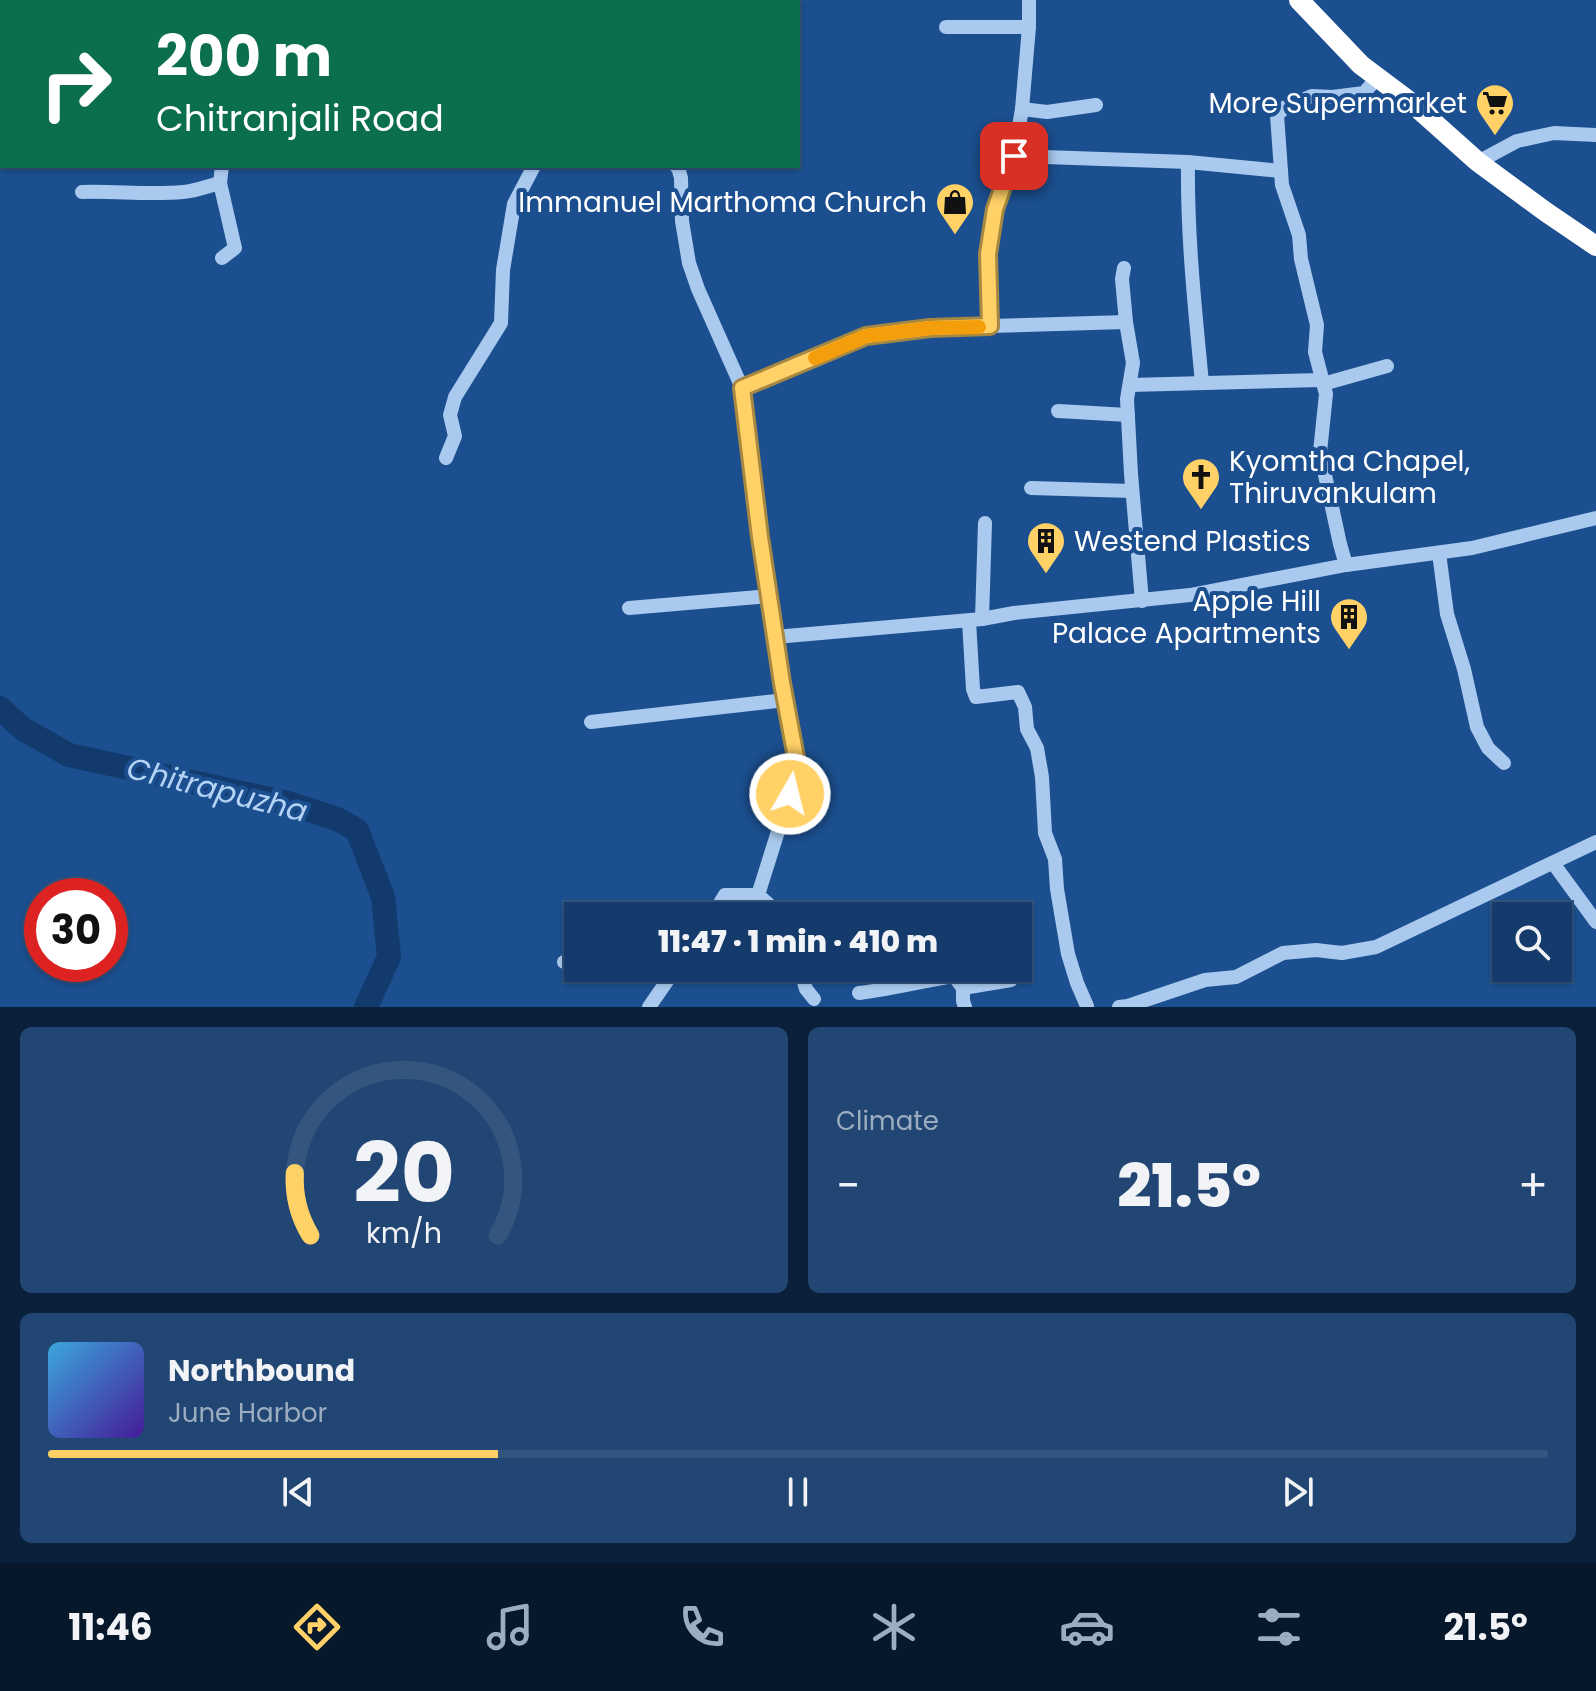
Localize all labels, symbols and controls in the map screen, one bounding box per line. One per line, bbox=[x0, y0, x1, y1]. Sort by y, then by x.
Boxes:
text: 200 m bbox=[156, 17, 332, 96]
icon: right bbox=[24, 32, 128, 136]
supermarket icon: More Supermarket bbox=[1474, 82, 1516, 137]
place label: More Supermarket bbox=[1208, 84, 1467, 123]
text: Chitranjali Road bbox=[156, 93, 444, 144]
pin bbox=[980, 122, 1048, 190]
icon: arrive bbox=[992, 134, 1036, 178]
shop icon: Immanuel Marthoma Church bbox=[934, 181, 976, 236]
place label: Immanuel Marthoma Church bbox=[518, 183, 927, 222]
place label: Kyomtha Chapel, Thiruvankulam bbox=[1229, 442, 1470, 513]
church icon: Kyomtha Chapel, Thiruvankulam bbox=[1180, 456, 1222, 511]
building icon: Westend Plastics bbox=[1025, 520, 1067, 575]
place label: Westend Plastics bbox=[1074, 522, 1311, 561]
place label: Apple Hill Palace Apartments bbox=[1052, 582, 1321, 653]
building icon: Apple Hill Palace Apartments bbox=[1328, 596, 1370, 651]
water label: Chitrapuzha bbox=[122, 746, 312, 833]
position arrow bbox=[748, 752, 832, 836]
speed limit sign: 30 bbox=[24, 878, 128, 982]
map controls bbox=[1492, 902, 1572, 982]
button: search bbox=[1492, 902, 1572, 982]
text: 11:47 · 1 min · 410 m bbox=[658, 920, 938, 963]
text: Climate bbox=[836, 1103, 939, 1139]
text: 20 bbox=[353, 1115, 455, 1231]
text: 21.5° bbox=[1117, 1144, 1261, 1228]
text: − bbox=[836, 1155, 860, 1216]
text: + bbox=[1518, 1155, 1548, 1216]
text: km/h bbox=[366, 1213, 442, 1253]
text: Northbound bbox=[168, 1349, 355, 1392]
text: June Harbor bbox=[168, 1395, 327, 1431]
icon: previous bbox=[276, 1470, 320, 1514]
icon: pause bbox=[776, 1470, 820, 1514]
icon: next bbox=[1276, 1470, 1320, 1514]
icon: directions bbox=[289, 1599, 345, 1655]
icon: music bbox=[482, 1599, 538, 1655]
icon: phone bbox=[674, 1599, 730, 1655]
icon: climate bbox=[866, 1599, 922, 1655]
icon: car bbox=[1059, 1599, 1115, 1655]
icon: filters bbox=[1251, 1599, 1307, 1655]
text: 11:46 bbox=[68, 1602, 153, 1653]
text: 21.5° bbox=[1443, 1602, 1528, 1653]

